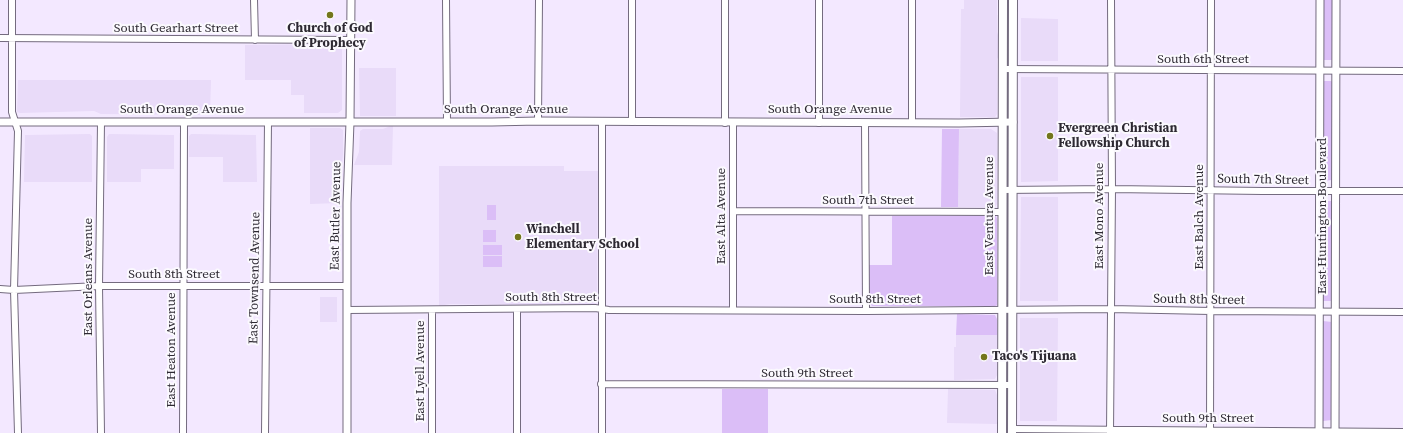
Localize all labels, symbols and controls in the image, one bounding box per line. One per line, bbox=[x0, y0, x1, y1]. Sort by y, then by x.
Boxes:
marker: Church of God of Prophecy bbox=[325, 10, 335, 20]
street label: South Gearhart Street bbox=[114, 21, 238, 37]
place label: Church of God of Prophecy bbox=[287, 21, 373, 52]
street label: South 6th Street bbox=[1157, 52, 1249, 68]
street label: South Orange Avenue bbox=[120, 102, 244, 118]
street label: South Orange Avenue bbox=[444, 102, 568, 118]
street label: South Orange Avenue bbox=[768, 102, 892, 118]
place label: Evergreen Christian Fellowship Church bbox=[1058, 121, 1177, 152]
marker: Evergreen Christian Fellowship Church bbox=[1045, 131, 1055, 141]
street label: East Huntington Boulevard bbox=[1315, 138, 1331, 294]
street label: East Ventura Avenue bbox=[982, 156, 998, 276]
street label: East Butler Avenue bbox=[327, 161, 345, 271]
street label: East Mono Avenue bbox=[1092, 163, 1108, 269]
street label: East Balch Avenue bbox=[1192, 164, 1208, 270]
street label: East Alta Avenue bbox=[714, 168, 730, 264]
street label: South 7th Street bbox=[1217, 171, 1309, 189]
street label: South 7th Street bbox=[822, 193, 914, 209]
street label: East Townsend Avenue bbox=[246, 212, 264, 344]
street label: East Orleans Avenue bbox=[81, 218, 97, 336]
place label: Winchell Elementary School bbox=[526, 222, 639, 253]
marker: Winchell Elementary School bbox=[513, 232, 523, 242]
street label: South 8th Street bbox=[128, 267, 220, 283]
street label: South 8th Street bbox=[505, 290, 597, 306]
street label: South 8th Street bbox=[1153, 291, 1245, 309]
street label: East Heaton Avenue bbox=[164, 292, 180, 408]
street label: South 8th Street bbox=[829, 292, 921, 308]
street label: East Lyell Avenue bbox=[413, 320, 429, 422]
place label: Taco's Tijuana bbox=[992, 349, 1076, 365]
marker: Taco's Tijuana bbox=[979, 352, 989, 362]
street label: South 9th Street bbox=[761, 366, 853, 382]
street label: South 9th Street bbox=[1162, 411, 1254, 427]

